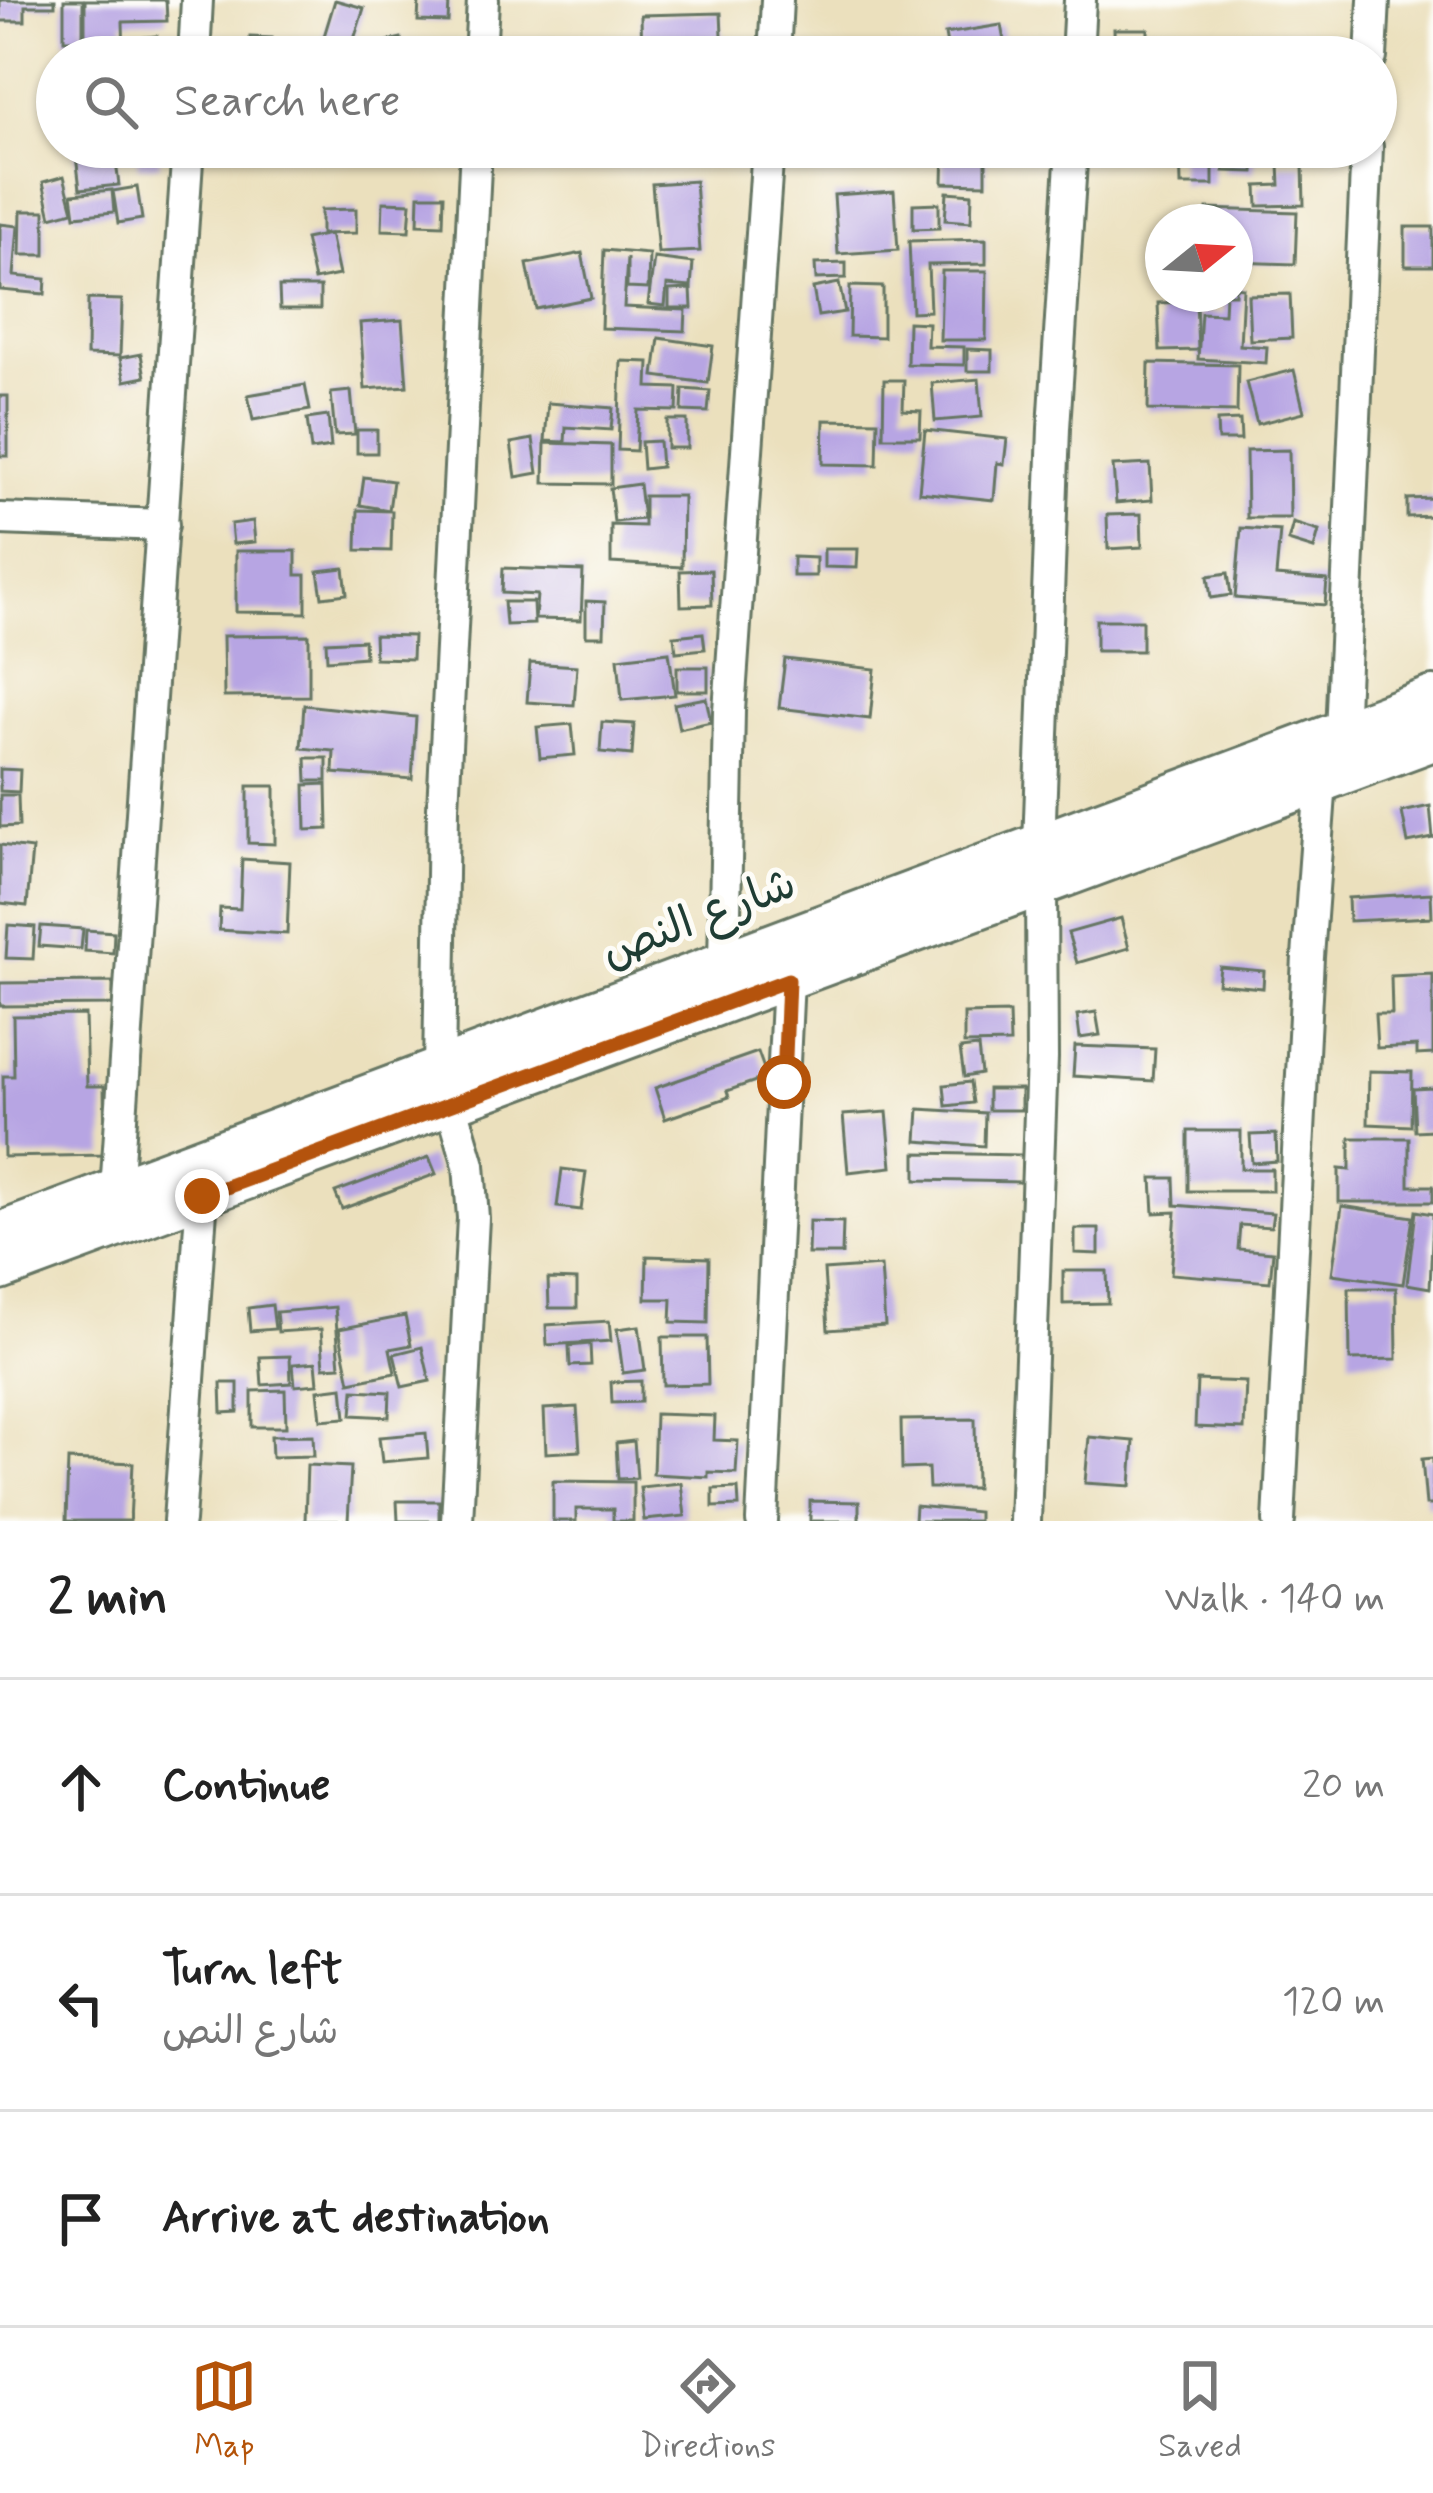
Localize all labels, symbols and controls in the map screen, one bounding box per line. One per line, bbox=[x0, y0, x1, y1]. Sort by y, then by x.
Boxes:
search box bbox=[36, 36, 1397, 168]
icon: search bbox=[78, 69, 144, 135]
text: Search here bbox=[174, 73, 401, 132]
north arrow bbox=[1145, 204, 1253, 312]
street label: شارع النص bbox=[593, 855, 805, 983]
route start bbox=[757, 1055, 811, 1109]
route end bbox=[175, 1169, 229, 1223]
text: 2 min bbox=[48, 1566, 168, 1632]
text: Walk · 140 m bbox=[1165, 1574, 1385, 1625]
icon: ahead bbox=[48, 1754, 114, 1820]
text: Continue bbox=[162, 1757, 330, 1816]
text: 20 m bbox=[1302, 1761, 1385, 1812]
text: Turn left bbox=[162, 1941, 342, 2000]
icon: left bbox=[48, 1970, 114, 2036]
text: 120 m bbox=[1282, 1977, 1385, 2028]
text: شارع النص bbox=[162, 2007, 339, 2058]
icon: arrive bbox=[48, 2186, 114, 2252]
text: Arrive at destination bbox=[162, 2189, 550, 2248]
tab: Map bbox=[191, 2353, 257, 2469]
tab: Directions bbox=[640, 2353, 776, 2469]
tab: Saved bbox=[1158, 2353, 1242, 2469]

